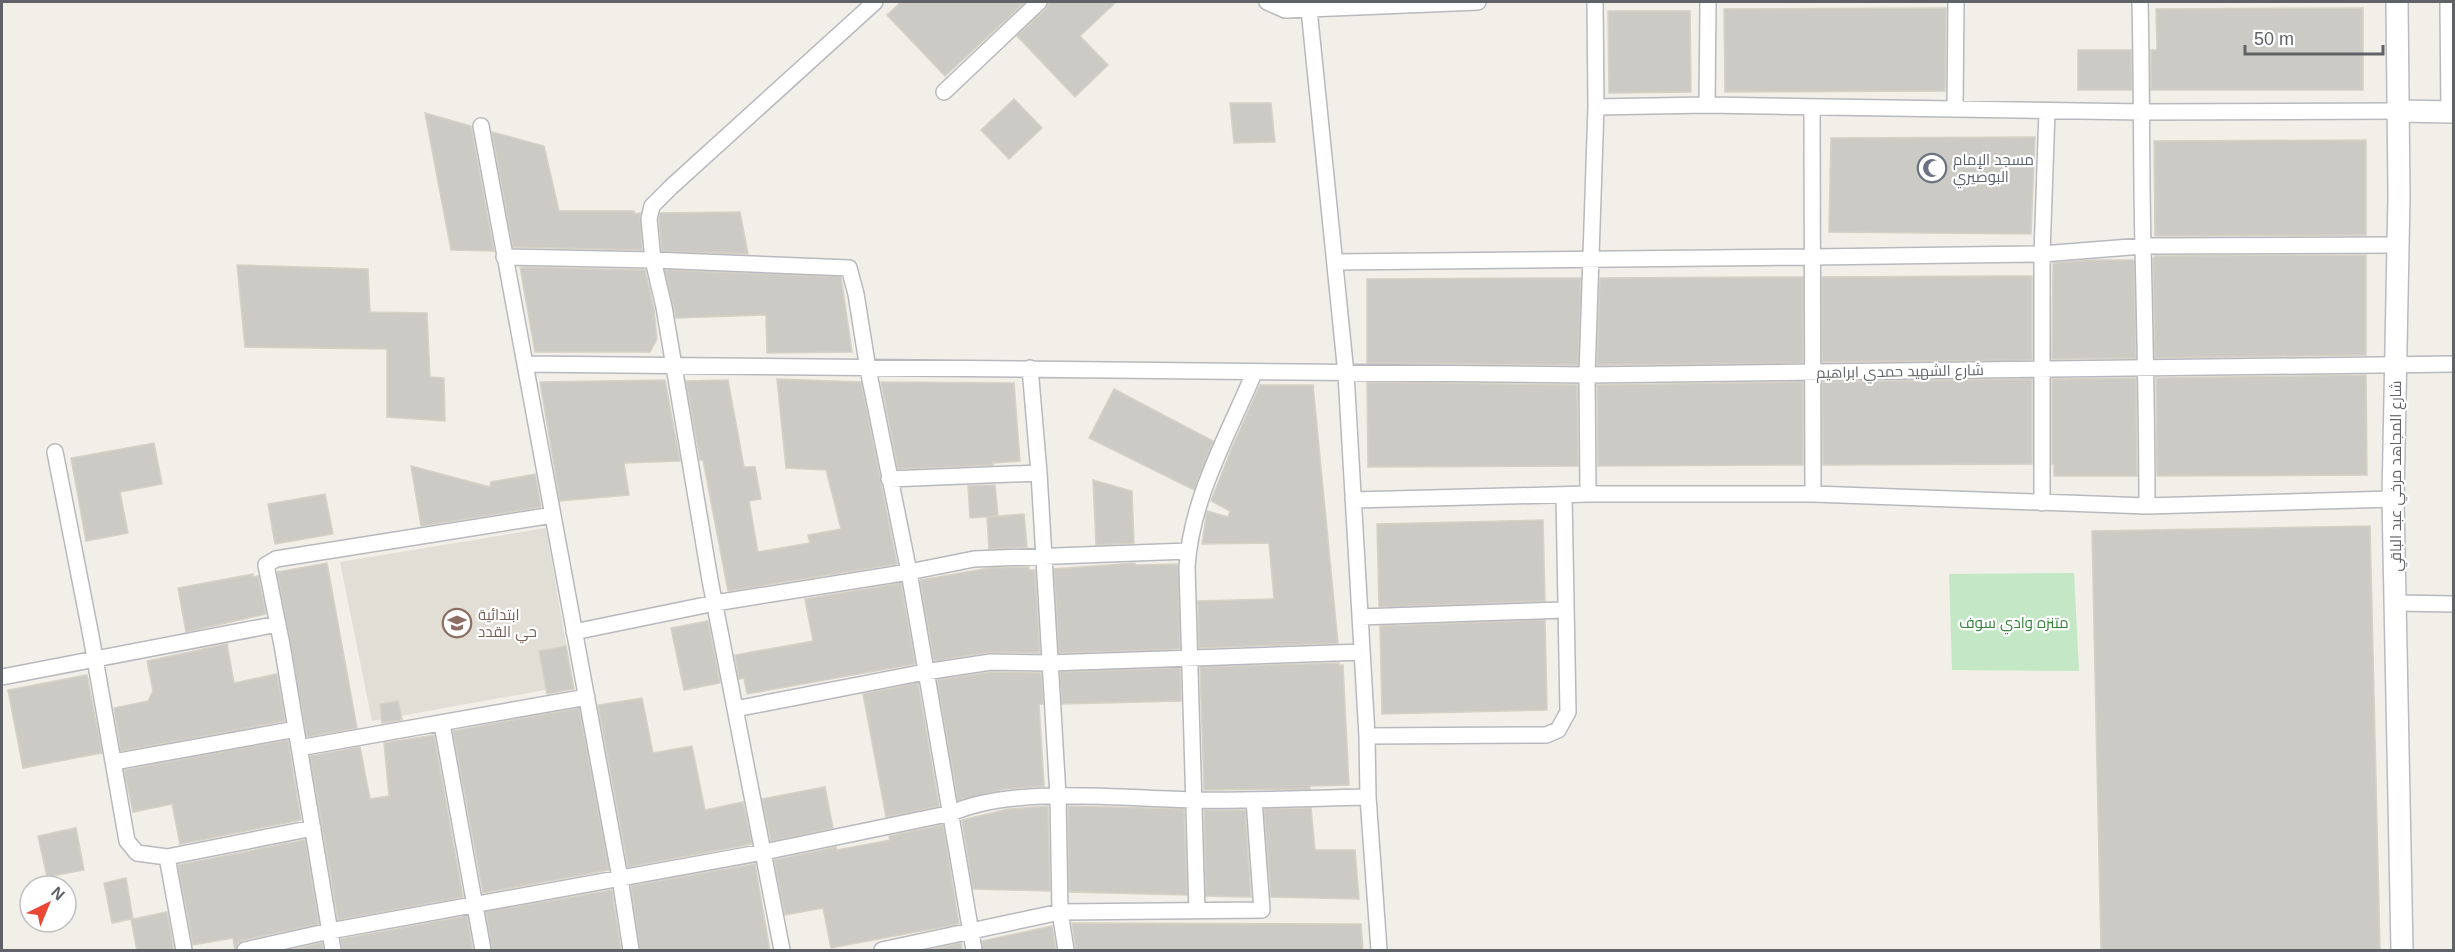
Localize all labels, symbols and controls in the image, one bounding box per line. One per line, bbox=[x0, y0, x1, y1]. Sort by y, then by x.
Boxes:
scale bar bbox=[2245, 18, 2383, 56]
text: 50 m bbox=[2254, 29, 2294, 49]
place label: مسجد الإمام البوصيري bbox=[1953, 151, 2034, 189]
mosque icon: مسجد الإمام البوصيري bbox=[1916, 152, 1948, 184]
street label: شارع الشهيد حمدي ابراهيم bbox=[1816, 361, 1984, 385]
street label: شارع المجاهد مرخي عبد الباقي bbox=[2387, 381, 2408, 571]
place label: ابتدائية حي القدد bbox=[478, 606, 537, 644]
school or university icon: ابتدائية حي القدد bbox=[441, 607, 473, 639]
park label: متنزه وادي سوف bbox=[1959, 614, 2069, 635]
north arrow bbox=[18, 874, 78, 934]
text: N bbox=[48, 883, 68, 904]

